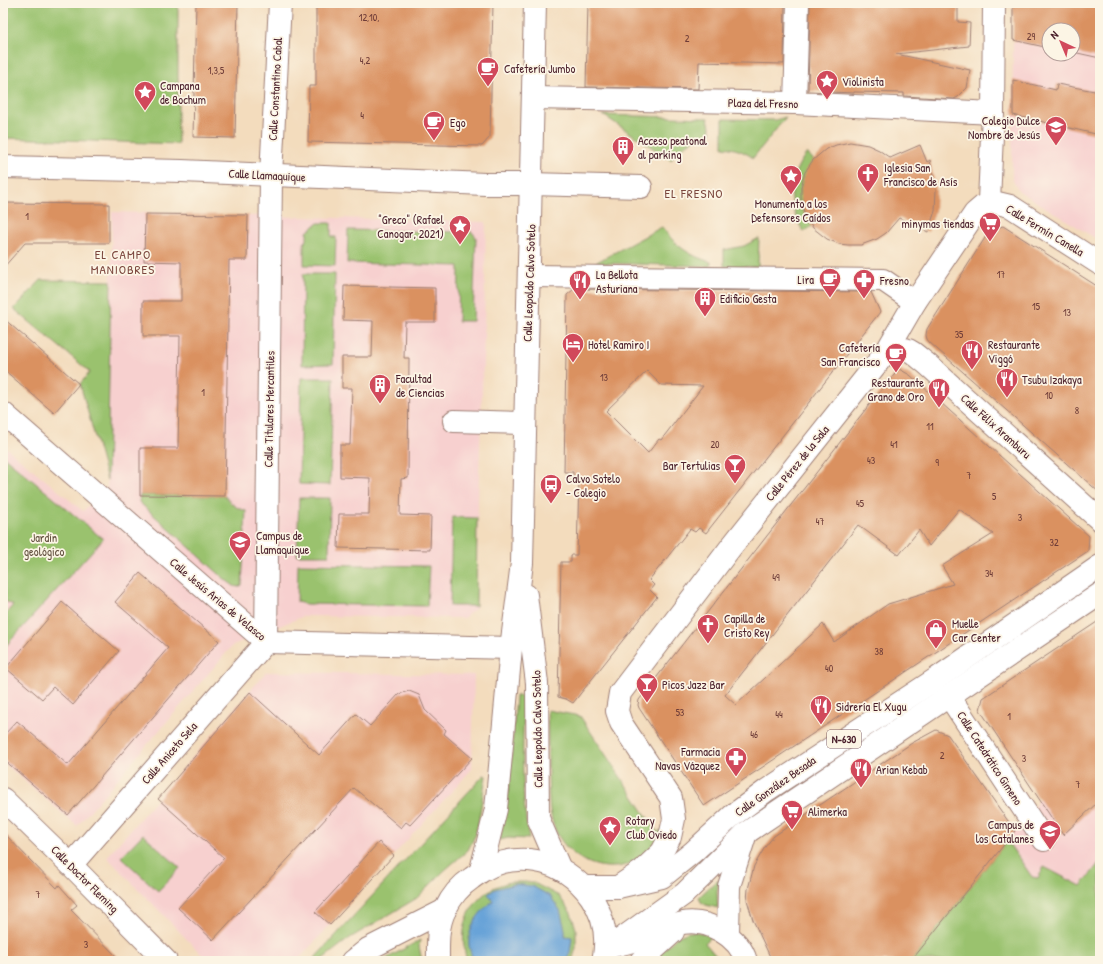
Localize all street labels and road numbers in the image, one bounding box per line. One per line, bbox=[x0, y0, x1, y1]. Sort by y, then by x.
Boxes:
street label: Calle Constantino Cabal bbox=[264, 36, 286, 141]
street label: Plaza del Fresno bbox=[728, 94, 799, 112]
street label: Calle Llamaquique bbox=[228, 164, 306, 186]
street label: Calle Fermín Canella bbox=[1003, 200, 1087, 260]
street label: Calle Leopoldo Calvo Sotelo bbox=[518, 224, 540, 342]
street label: Calle Titulares Mercantiles bbox=[259, 350, 279, 467]
street label: Calle Félix Aramburu bbox=[957, 390, 1035, 462]
street label: Calle Pérez de la Sala bbox=[761, 421, 833, 504]
street label: Calle Jesús Arias de Velasco bbox=[166, 554, 270, 645]
street label: Calle Leopoldo Calvo Sotelo bbox=[527, 670, 547, 788]
street label: Calle Catedrático Gimeno bbox=[953, 708, 1027, 808]
street label: Calle Aniceto Sela bbox=[137, 718, 201, 788]
road number: N-630 bbox=[827, 730, 861, 748]
street label: Calle González Besada bbox=[731, 752, 819, 820]
street label: Calle Doctor Fleming bbox=[47, 841, 123, 917]

